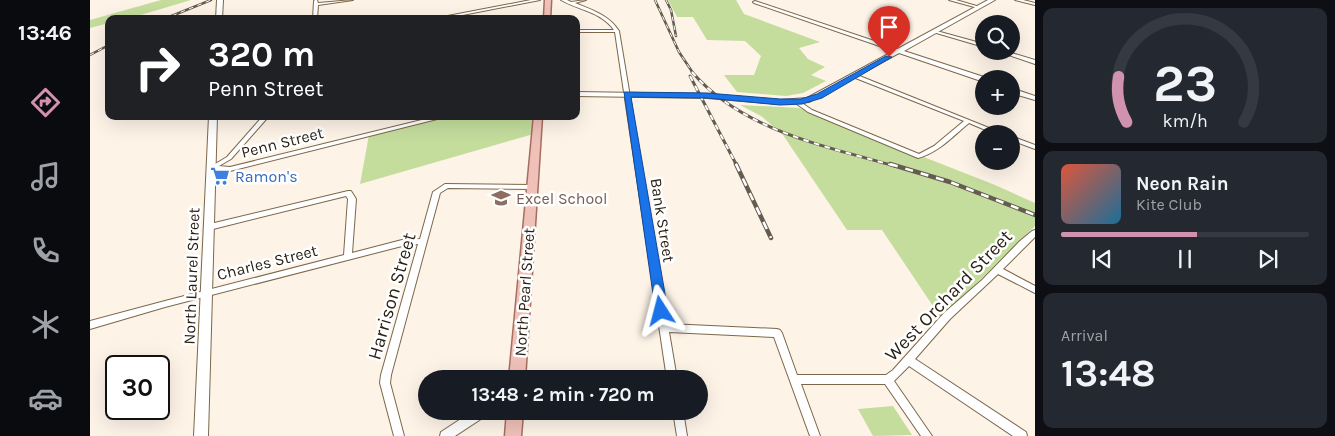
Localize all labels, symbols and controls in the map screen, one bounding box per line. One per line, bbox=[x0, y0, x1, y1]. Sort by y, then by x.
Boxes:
pin bbox=[868, 6, 910, 57]
icon: arrive bbox=[875, 13, 903, 41]
map controls bbox=[975, 15, 1020, 170]
button: search bbox=[975, 15, 1020, 60]
text: 13:46 bbox=[18, 20, 72, 46]
text: 320 m bbox=[208, 34, 315, 75]
icon: right bbox=[125, 35, 190, 100]
text: 23 bbox=[1153, 53, 1217, 114]
button: + bbox=[975, 70, 1020, 115]
text: Penn Street bbox=[208, 76, 324, 102]
icon: directions bbox=[28, 85, 63, 120]
text: km/h bbox=[1162, 111, 1208, 132]
street label: Penn Street bbox=[239, 123, 325, 162]
button: − bbox=[975, 125, 1020, 170]
icon: music bbox=[28, 159, 63, 194]
supermarket icon: Ramon's bbox=[209, 165, 231, 187]
place label: Ramon's bbox=[235, 167, 298, 186]
text: Neon Rain bbox=[1136, 173, 1229, 195]
street label: Bank Street bbox=[646, 177, 679, 264]
school or university icon: Excel School bbox=[490, 187, 512, 209]
place label: Excel School bbox=[516, 189, 607, 208]
text: Kite Club bbox=[1136, 195, 1202, 214]
street label: North Laurel Street bbox=[180, 207, 203, 345]
street label: West Orchard Street bbox=[881, 226, 1017, 366]
street label: North Pearl Street bbox=[511, 227, 538, 357]
street label: Harrison Street bbox=[363, 230, 421, 362]
icon: phone bbox=[28, 233, 63, 268]
street label: Charles Street bbox=[215, 241, 319, 284]
icon: previous bbox=[1088, 245, 1116, 273]
icon: pause bbox=[1171, 245, 1199, 273]
icon: next bbox=[1254, 245, 1282, 273]
position arrow bbox=[634, 284, 686, 336]
icon: climate bbox=[28, 307, 63, 342]
text: Arrival bbox=[1061, 326, 1108, 345]
text: 13:48 bbox=[1061, 351, 1156, 396]
speed limit sign: 30 bbox=[105, 355, 170, 420]
icon: car bbox=[28, 381, 63, 416]
text: 13:48 · 2 min · 720 m bbox=[472, 384, 654, 406]

